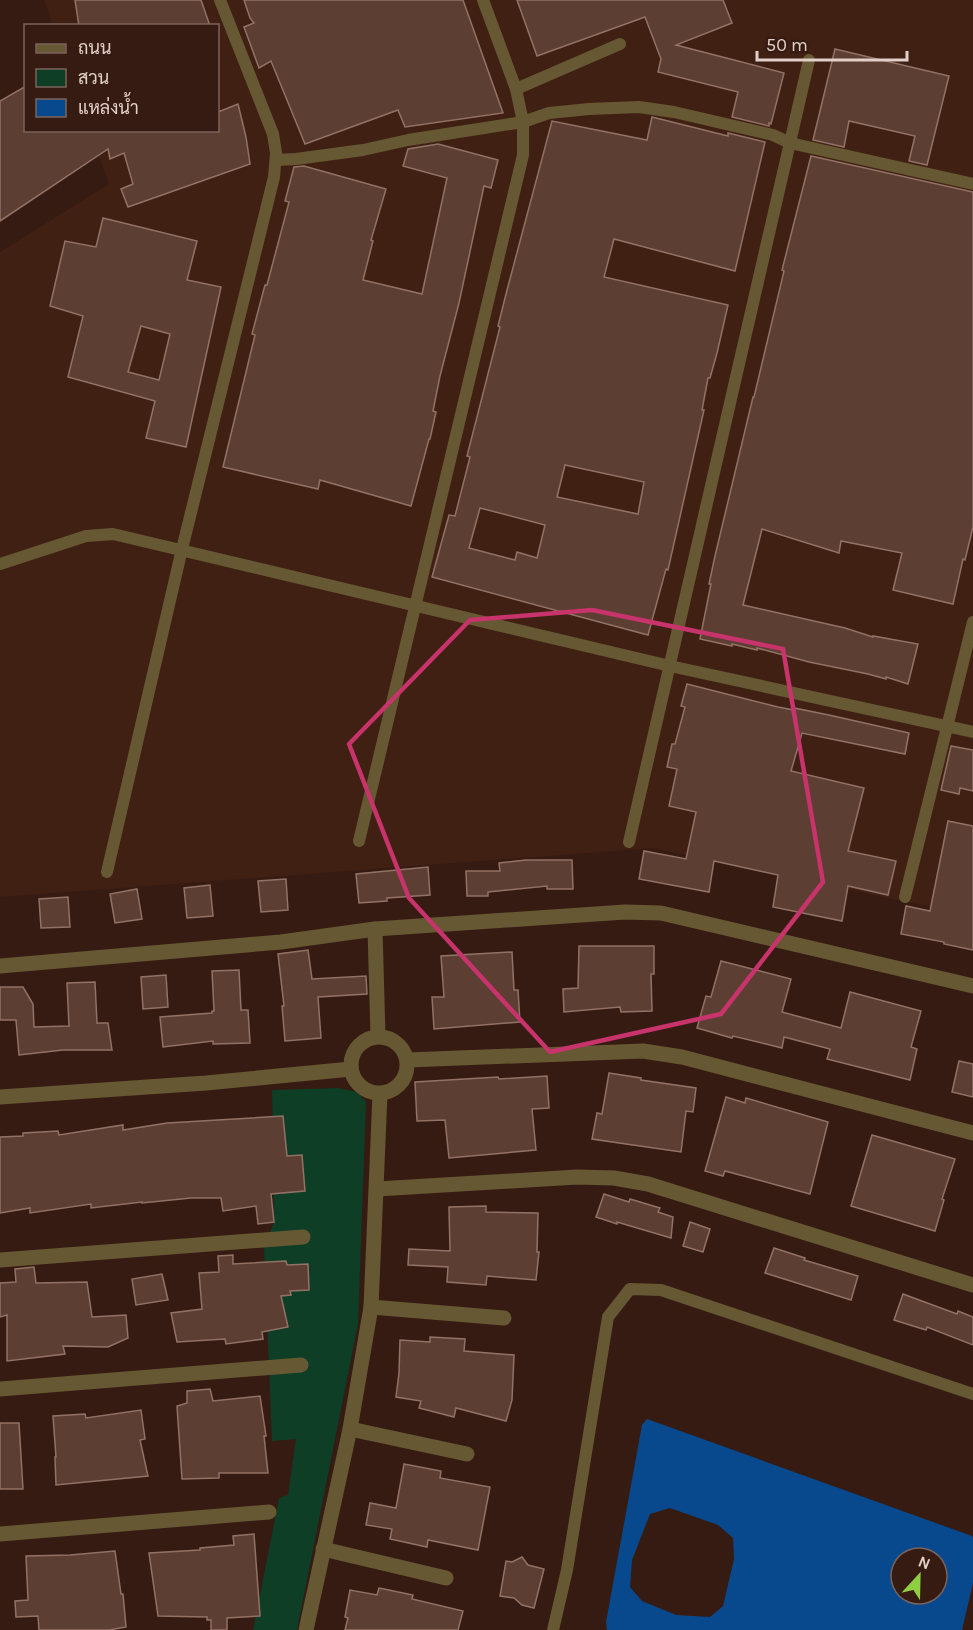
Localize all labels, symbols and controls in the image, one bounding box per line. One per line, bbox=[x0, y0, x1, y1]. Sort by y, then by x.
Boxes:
legend bbox=[24, 24, 219, 132]
scale bar bbox=[757, 24, 907, 62]
text: 50 m bbox=[766, 34, 808, 56]
text: ถนน bbox=[78, 37, 111, 59]
text: สวน bbox=[78, 67, 109, 89]
text: แหล่งน้ำ bbox=[78, 92, 139, 119]
north arrow bbox=[889, 1546, 949, 1606]
text: N bbox=[916, 1552, 933, 1574]

